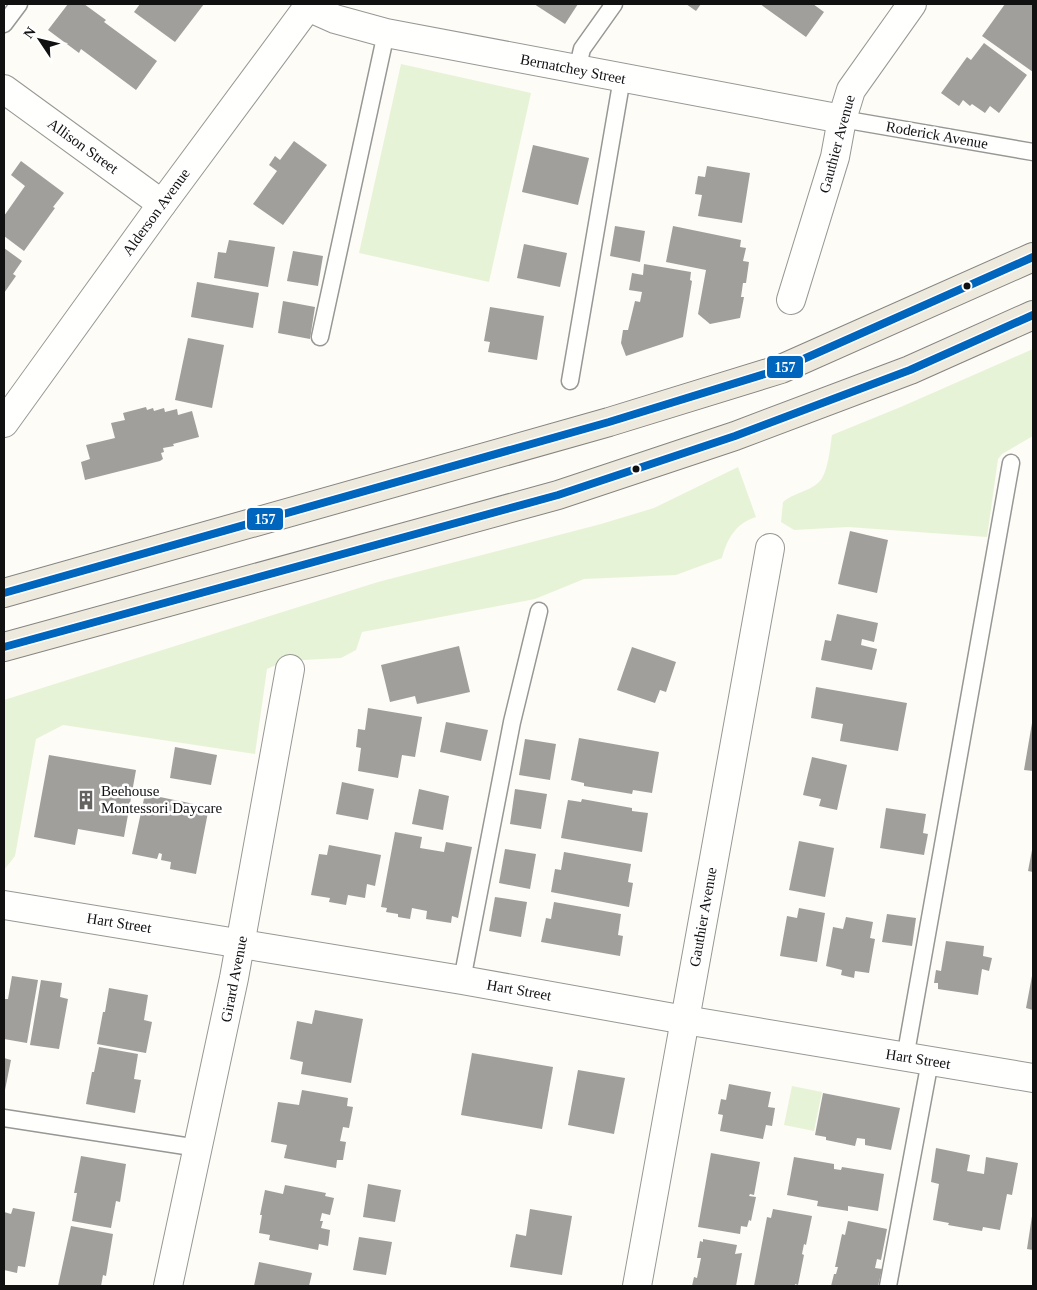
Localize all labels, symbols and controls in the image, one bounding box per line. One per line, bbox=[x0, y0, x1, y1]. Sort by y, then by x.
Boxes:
north arrow bbox=[15, 15, 65, 65]
text: N bbox=[21, 24, 39, 41]
street label: Bernatchey Street bbox=[519, 51, 628, 87]
street label: Gauthier Avenue bbox=[816, 93, 858, 195]
street label: Allison Street bbox=[45, 115, 122, 177]
street label: Roderick Avenue bbox=[885, 118, 990, 152]
street label: Alderson Avenue bbox=[119, 165, 193, 259]
unlabelled marker bbox=[962, 281, 972, 291]
line badge: 157 bbox=[766, 355, 804, 379]
text: 157 bbox=[775, 360, 796, 375]
unlabelled marker bbox=[631, 464, 641, 474]
line badge: 157 bbox=[246, 507, 284, 531]
text: 157 bbox=[255, 512, 276, 527]
place label: Beehouse Montessori Daycare bbox=[101, 783, 223, 816]
building icon: Beehouse Montessori Daycare bbox=[75, 789, 97, 811]
street label: Gauthier Avenue bbox=[686, 866, 720, 968]
street label: Hart Street bbox=[85, 910, 153, 936]
street label: Girard Avenue bbox=[218, 934, 250, 1024]
street label: Hart Street bbox=[485, 976, 553, 1004]
street label: Hart Street bbox=[884, 1046, 952, 1072]

